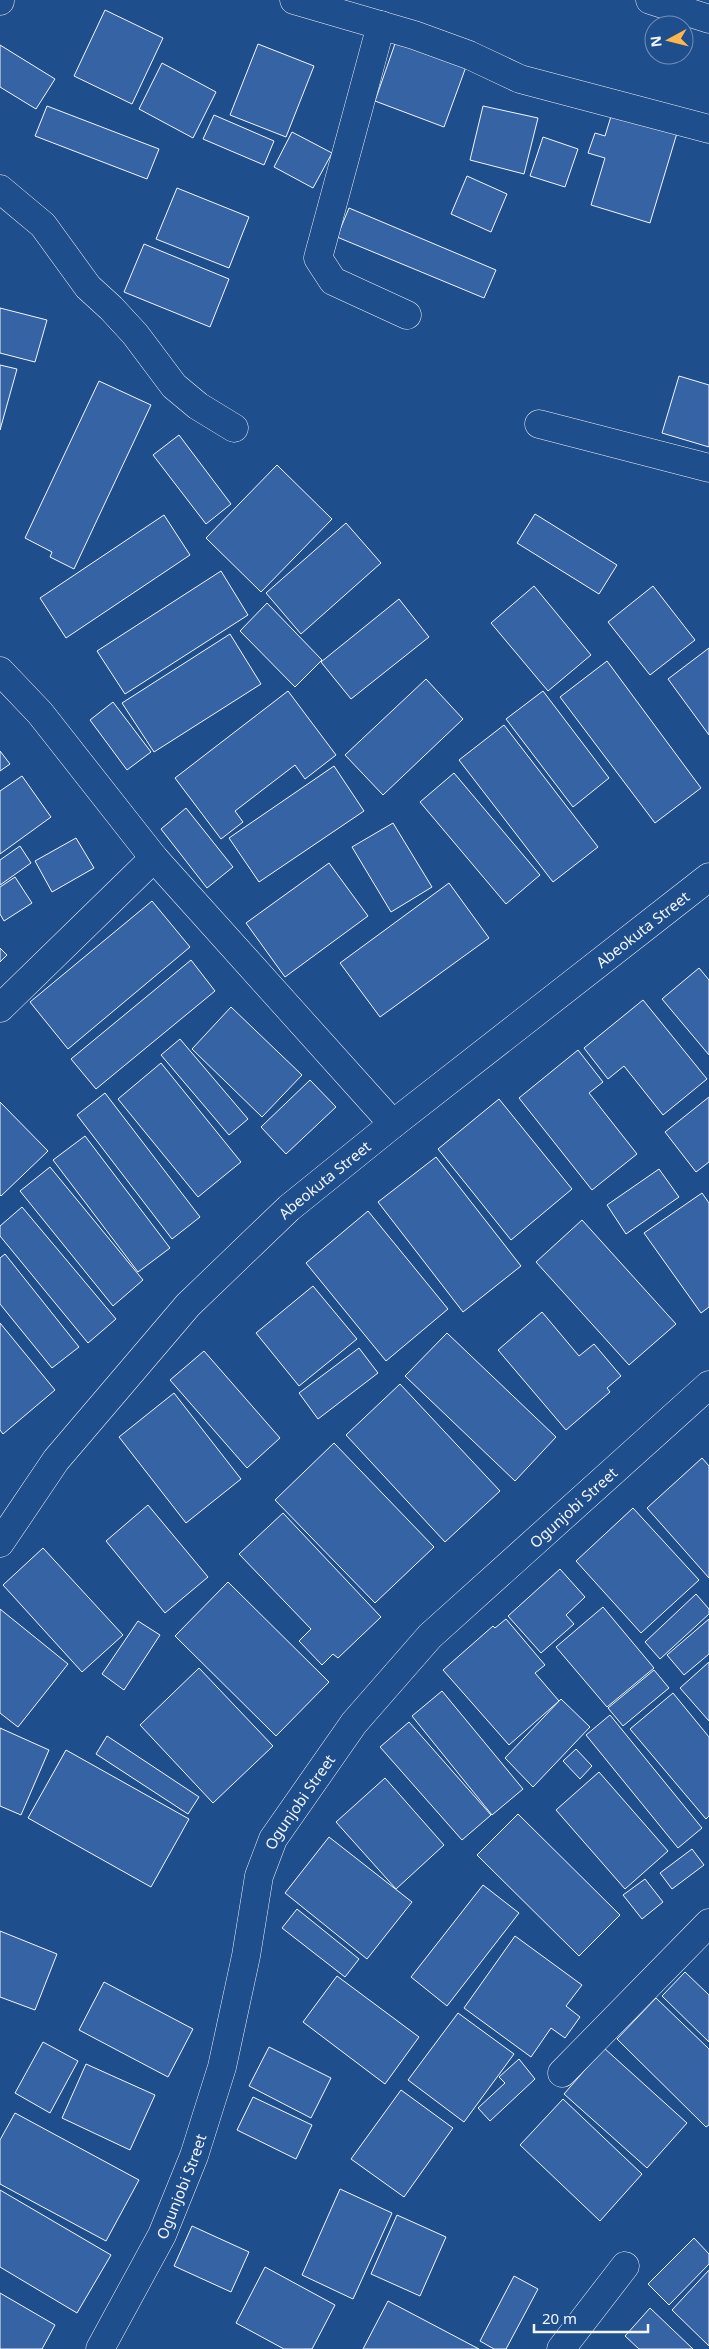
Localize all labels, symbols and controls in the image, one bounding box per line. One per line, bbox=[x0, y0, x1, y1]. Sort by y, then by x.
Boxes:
north arrow bbox=[644, 15, 694, 65]
text: N bbox=[645, 35, 666, 48]
street label: Abeokuta Street bbox=[592, 886, 694, 972]
street label: Abeokuta Street bbox=[274, 1136, 375, 1223]
street label: Ogunjobi Street bbox=[525, 1462, 622, 1552]
street label: Ogunjobi Street bbox=[260, 1750, 339, 1852]
street label: Ogunjobi Street bbox=[151, 2131, 211, 2242]
scale bar bbox=[534, 2302, 648, 2334]
text: 20 m bbox=[542, 2308, 577, 2328]

